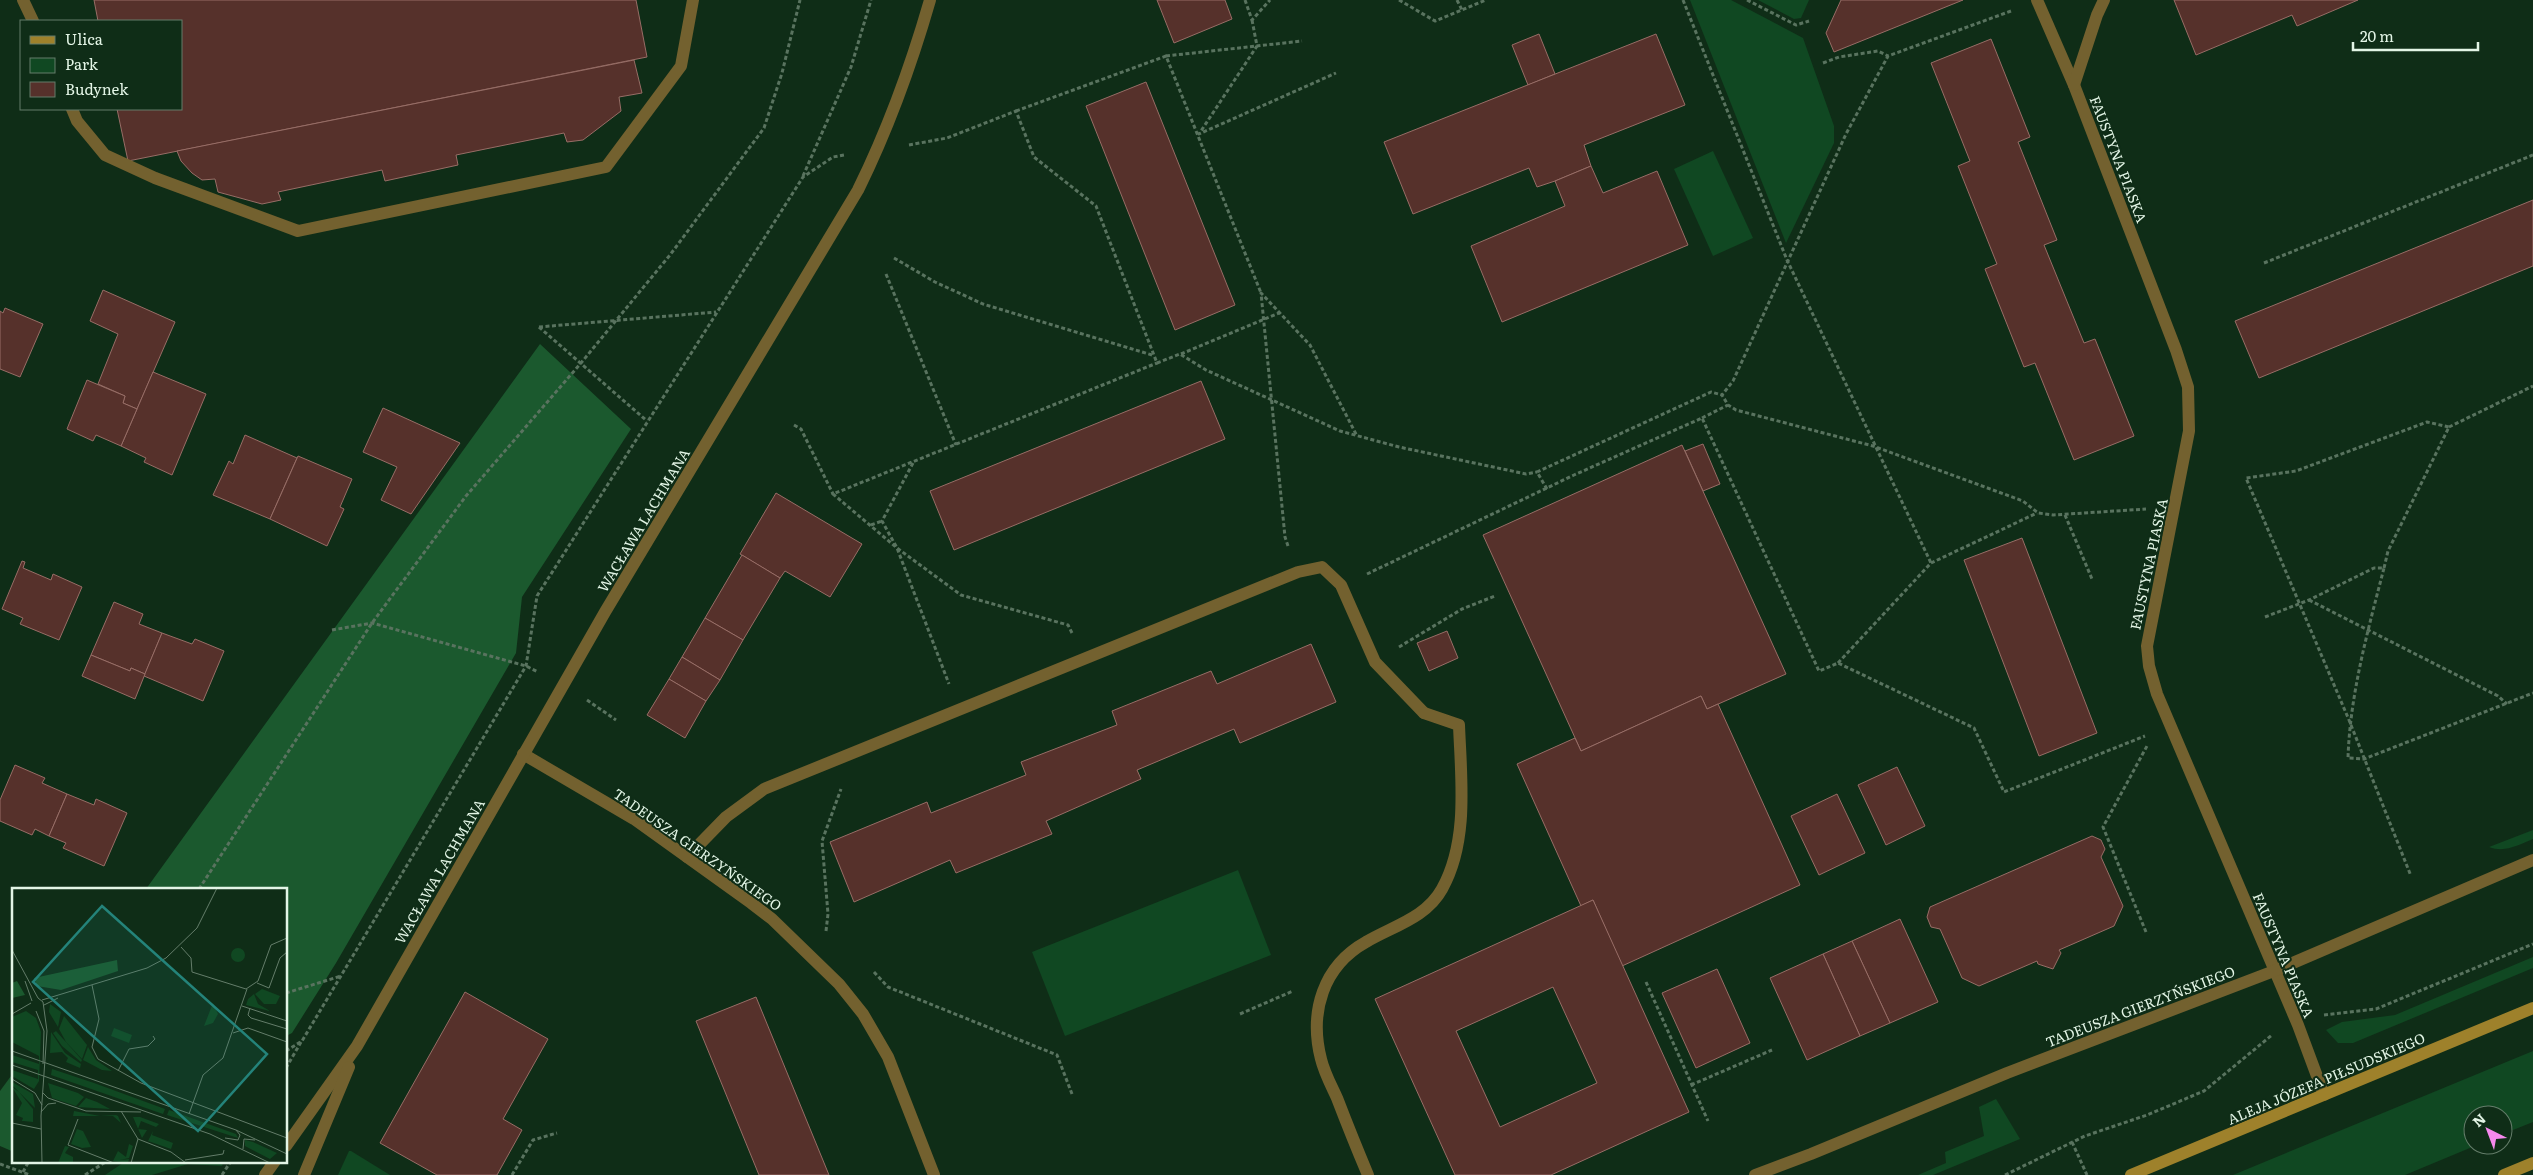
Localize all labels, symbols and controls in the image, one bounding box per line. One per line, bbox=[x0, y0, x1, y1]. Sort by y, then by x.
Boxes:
legend bbox=[20, 20, 182, 110]
scale bar bbox=[2353, 20, 2478, 52]
text: 20 m bbox=[2360, 24, 2394, 47]
text: Ulica bbox=[65, 27, 104, 50]
text: Park bbox=[65, 52, 99, 75]
text: Budynek bbox=[65, 77, 129, 100]
street label: FAUSTYNA PIASKA bbox=[2086, 93, 2153, 226]
street label: WACŁAWA LACHMANA bbox=[592, 444, 694, 596]
street label: FAUSTYNA PIASKA bbox=[2124, 496, 2172, 632]
street label: TADEUSZA GIERZYŃSKIEGO bbox=[610, 783, 786, 915]
street label: WACŁAWA LACHMANA bbox=[389, 794, 489, 947]
inset map bbox=[12, 888, 288, 1162]
street label: FAUSTYNA PIASKA bbox=[2249, 889, 2320, 1021]
street label: TADEUSZA GIERZYŃSKIEGO bbox=[2042, 961, 2238, 1051]
street label: ALEJA JÓZEFA PIŁSUDSKIEGO bbox=[2224, 1027, 2428, 1129]
north arrow bbox=[2463, 1105, 2513, 1155]
text: N bbox=[2468, 1108, 2490, 1131]

